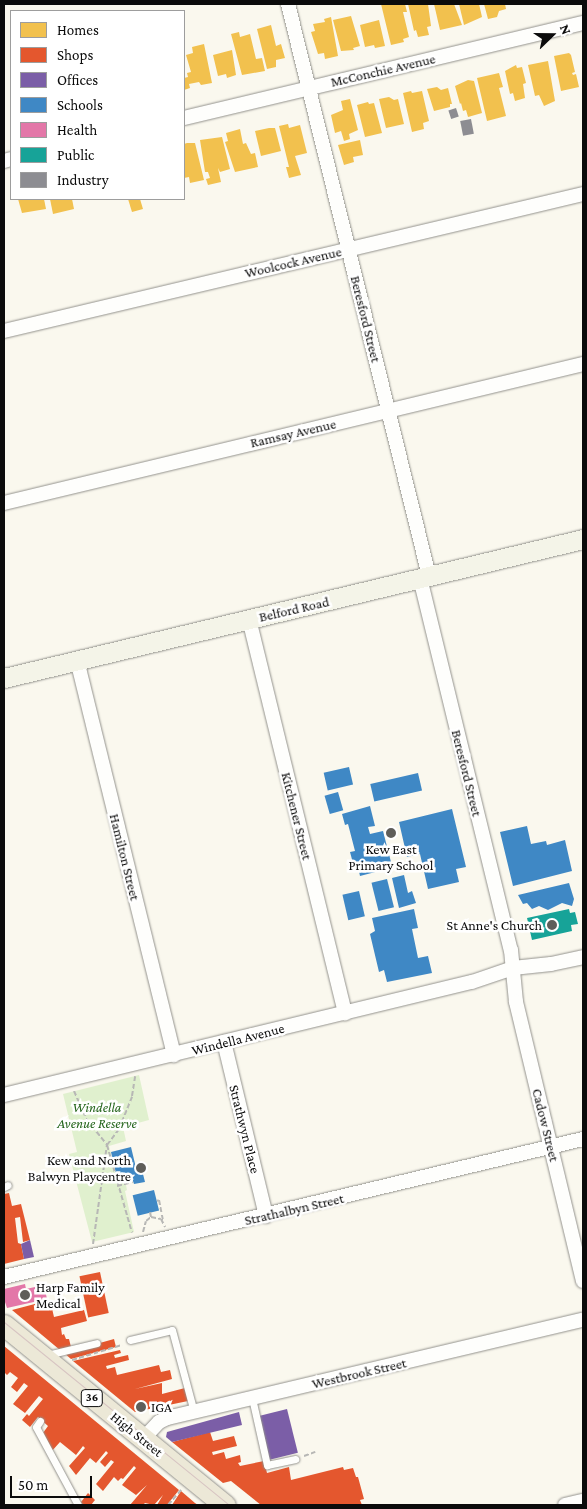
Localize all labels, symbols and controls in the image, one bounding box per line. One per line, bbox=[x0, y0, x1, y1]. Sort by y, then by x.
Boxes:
legend bbox=[10, 10, 185, 200]
north arrow bbox=[527, 10, 577, 60]
text: Homes bbox=[57, 22, 99, 38]
text: N bbox=[557, 22, 575, 37]
text: Shops bbox=[57, 47, 93, 63]
street label: McConchie Avenue bbox=[329, 50, 437, 90]
text: Offices bbox=[57, 72, 98, 88]
text: Schools bbox=[57, 97, 103, 113]
text: Health bbox=[57, 122, 97, 138]
text: Public bbox=[57, 147, 94, 163]
text: Industry bbox=[57, 172, 109, 188]
street label: Woolcock Avenue bbox=[243, 243, 343, 281]
street label: Beresford Street bbox=[347, 274, 385, 364]
street label: Ramsay Avenue bbox=[248, 415, 338, 451]
street label: Belford Road bbox=[257, 593, 331, 625]
street label: Beresford Street bbox=[448, 728, 486, 818]
street label: Kitchener Street bbox=[278, 770, 316, 862]
street label: Hamilton Street bbox=[106, 812, 144, 902]
marker: Kew East Primary School bbox=[385, 827, 397, 839]
place label: Kew East Primary School bbox=[349, 841, 433, 874]
place label: St Anne's Church bbox=[447, 917, 542, 933]
marker: St Anne's Church bbox=[546, 919, 558, 931]
street label: Windella Avenue bbox=[190, 1019, 286, 1059]
street label: Strathwyn Place bbox=[226, 1083, 264, 1175]
street label: Cadow Street bbox=[529, 1087, 563, 1163]
park label: Windella Avenue Reserve bbox=[57, 1099, 137, 1132]
place label: Kew and North Balwyn Playcentre bbox=[28, 1152, 131, 1184]
marker: Kew and North Balwyn Playcentre bbox=[135, 1162, 147, 1174]
street label: Strathalbyn Street bbox=[243, 1189, 345, 1229]
place label: Harp Family Medical bbox=[36, 1279, 105, 1311]
marker: Harp Family Medical bbox=[18, 1288, 32, 1302]
street label: Westbrook Street bbox=[310, 1354, 408, 1392]
road number: 36 bbox=[81, 1389, 103, 1408]
place label: IGA bbox=[151, 1399, 172, 1415]
marker: IGA bbox=[135, 1401, 147, 1413]
street label: High Street bbox=[107, 1408, 167, 1460]
scale bar bbox=[12, 1466, 95, 1498]
text: 50 m bbox=[18, 1477, 48, 1493]

